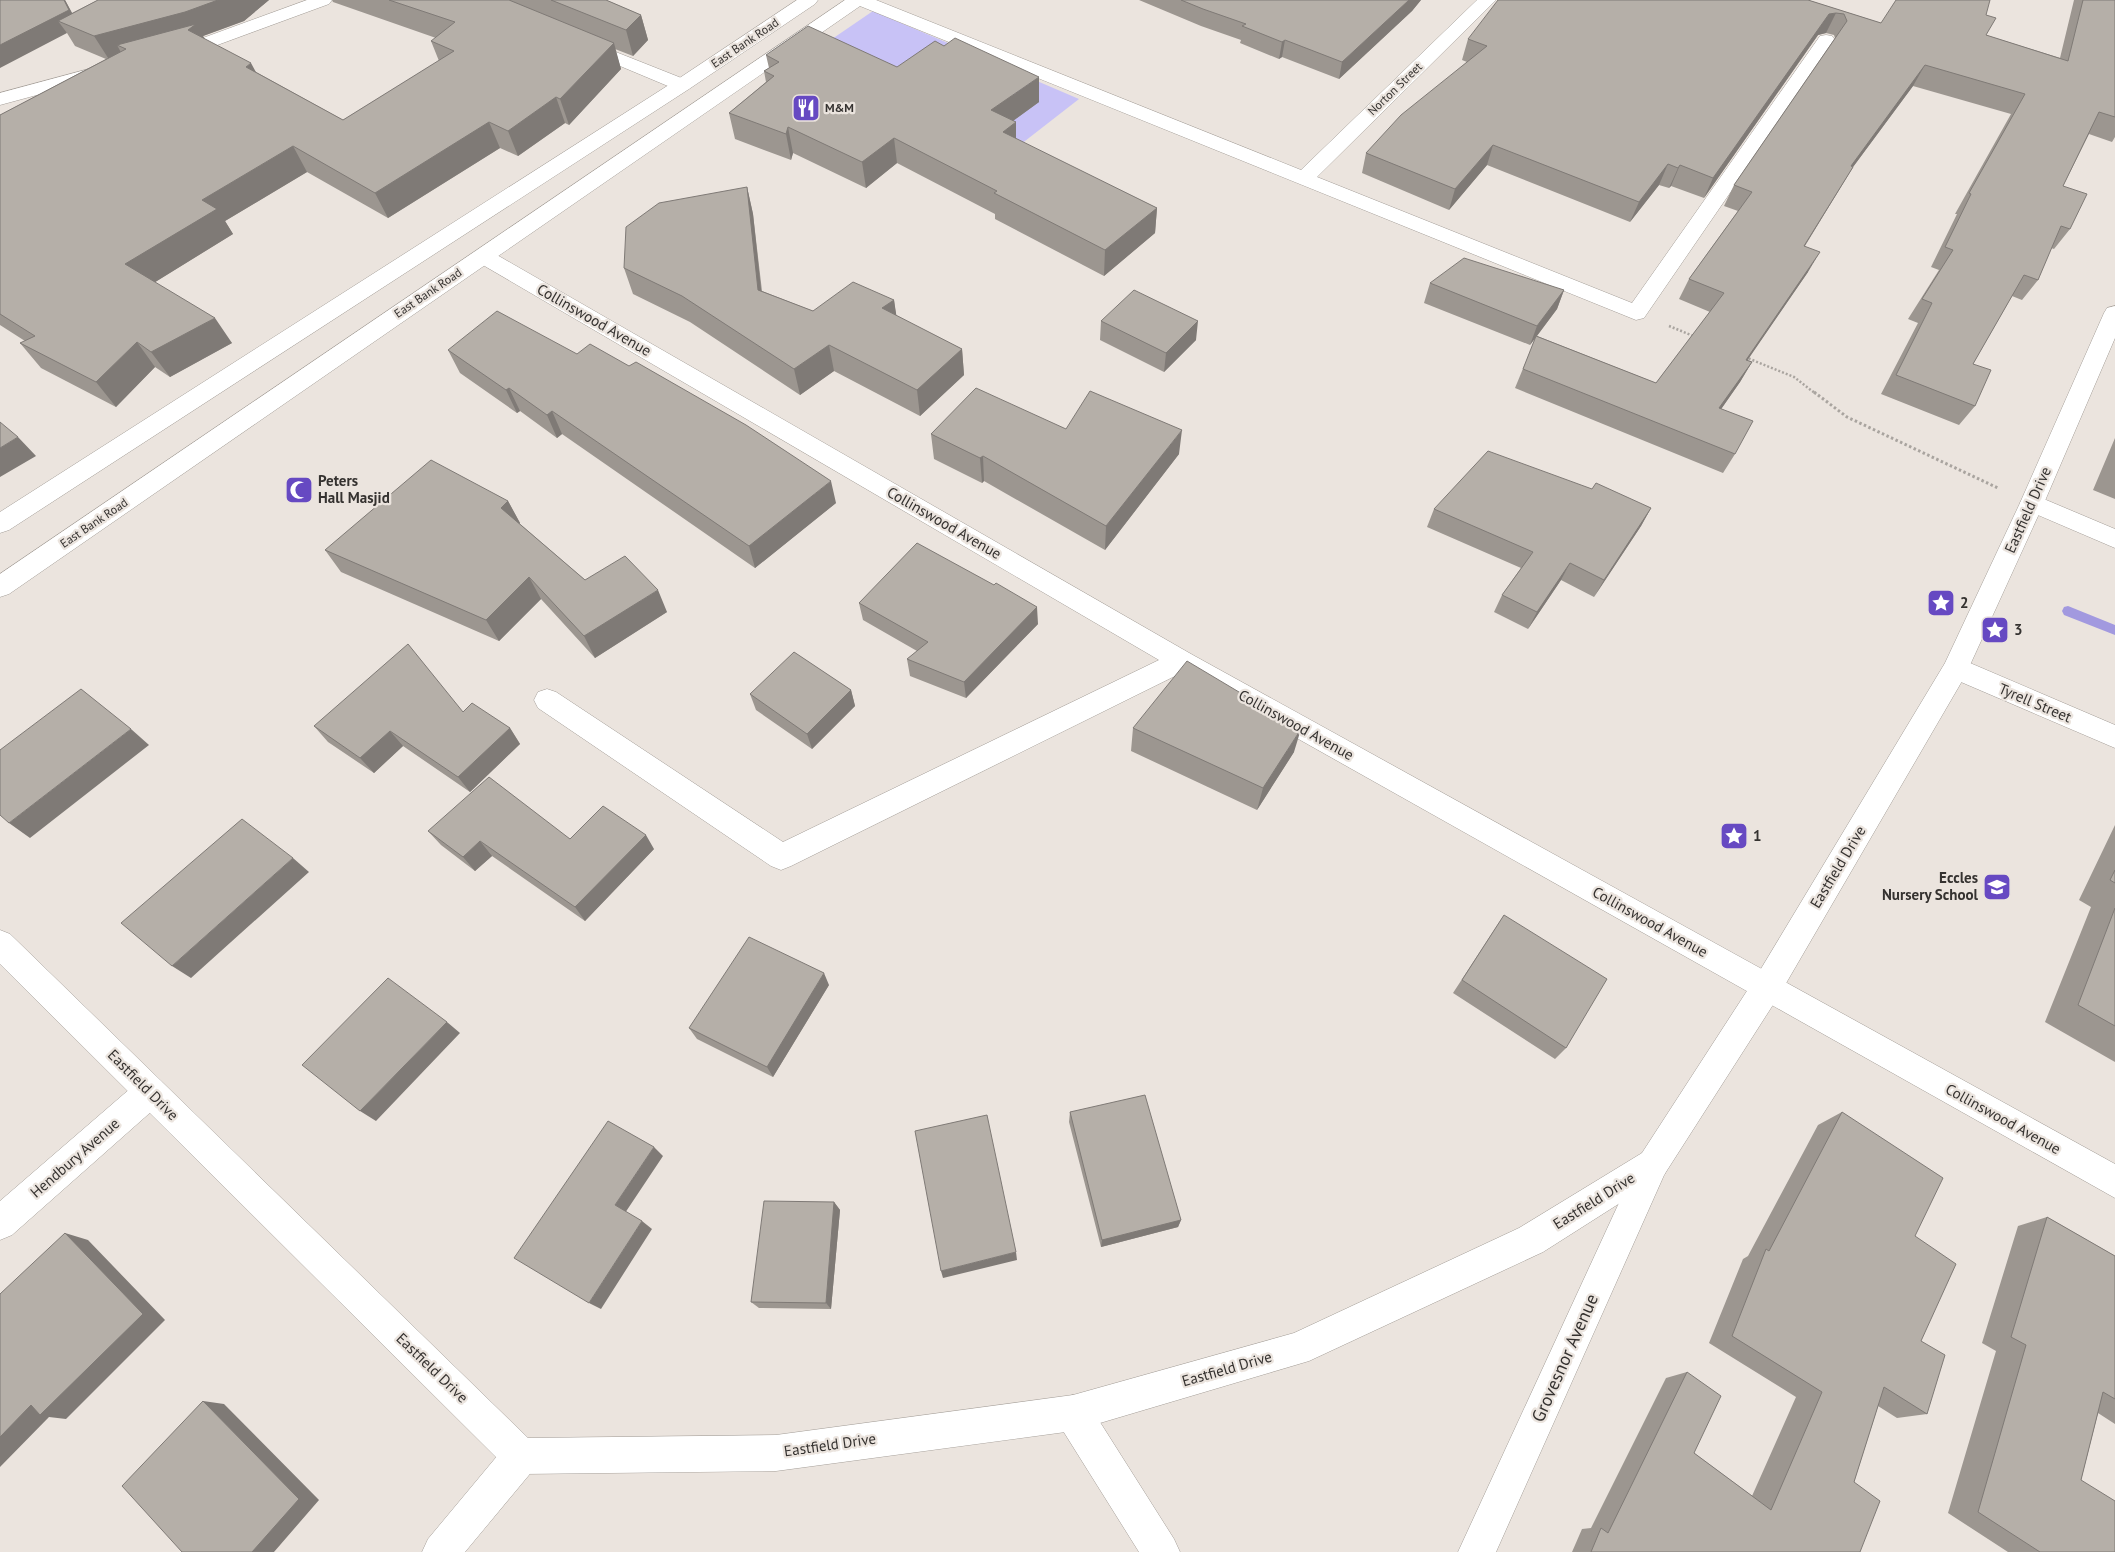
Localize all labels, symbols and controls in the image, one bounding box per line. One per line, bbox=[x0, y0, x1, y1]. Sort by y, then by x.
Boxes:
street label: East Bank Road bbox=[708, 14, 781, 71]
street label: Norton Street bbox=[1364, 59, 1425, 118]
restaurant icon: M&M bbox=[791, 93, 821, 123]
place label: M&M bbox=[825, 100, 854, 115]
street label: East Bank Road bbox=[391, 264, 464, 321]
street label: Collinswood Avenue bbox=[534, 279, 655, 360]
street label: Eastfield Drive bbox=[2000, 464, 2055, 556]
place label: Peters Hall Masjid bbox=[318, 471, 390, 507]
mosque icon: Peters Hall Masjid bbox=[284, 475, 314, 505]
street label: Collinswood Avenue bbox=[884, 482, 1005, 563]
street label: East Bank Road bbox=[57, 494, 130, 551]
place icon: 2 bbox=[1926, 588, 1956, 618]
place label: 2 bbox=[1960, 593, 1969, 612]
place icon: 3 bbox=[1980, 615, 2010, 645]
place label: 3 bbox=[2014, 620, 2023, 639]
street label: Tyrell Street bbox=[1996, 679, 2074, 726]
street label: Collinswood Avenue bbox=[1235, 685, 1357, 764]
place icon: 1 bbox=[1719, 821, 1749, 851]
street label: Eastfield Drive bbox=[1806, 822, 1870, 911]
place label: 1 bbox=[1753, 826, 1762, 845]
place label: Eccles Nursery School bbox=[1882, 868, 1979, 904]
school or university icon: Eccles Nursery School bbox=[1982, 872, 2012, 902]
street label: Collinswood Avenue bbox=[1589, 882, 1711, 961]
street label: Eastfield Drive bbox=[104, 1045, 183, 1124]
street label: Collinswood Avenue bbox=[1942, 1079, 2064, 1158]
street label: Hendbury Avenue bbox=[26, 1114, 123, 1202]
street label: Eastfield Drive bbox=[1549, 1168, 1638, 1233]
street label: Grovesnor Avenue bbox=[1526, 1290, 1603, 1425]
street label: Eastfield Drive bbox=[392, 1329, 472, 1407]
street label: Eastfield Drive bbox=[1180, 1347, 1274, 1390]
street label: Eastfield Drive bbox=[783, 1429, 877, 1460]

